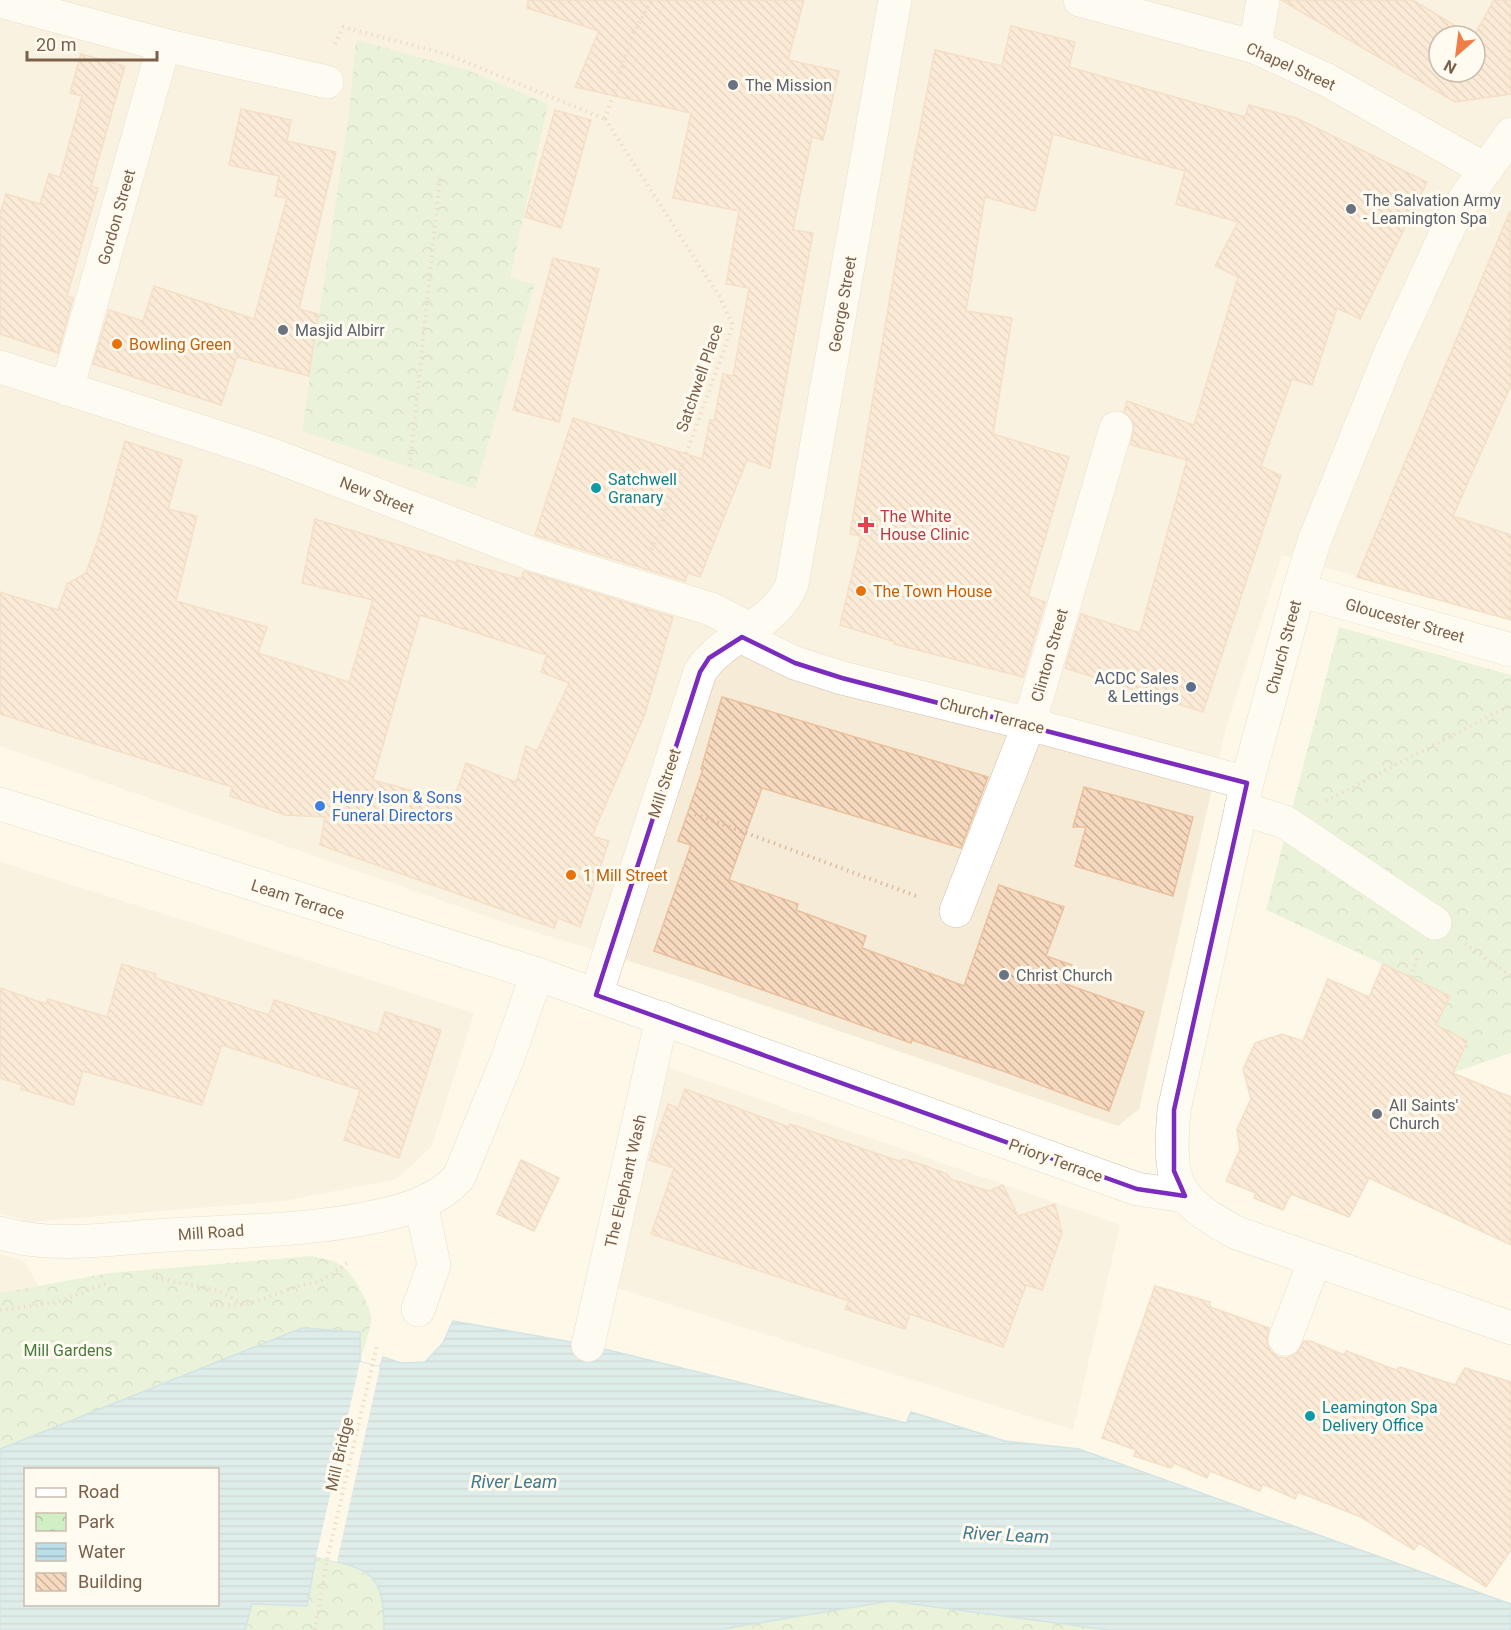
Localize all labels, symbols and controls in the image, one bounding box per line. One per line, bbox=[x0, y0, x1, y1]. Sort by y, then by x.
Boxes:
scale bar bbox=[27, 24, 158, 62]
north arrow bbox=[1427, 24, 1487, 84]
text: 20 m bbox=[36, 34, 76, 55]
street label: Chapel Street bbox=[1243, 38, 1338, 95]
text: N bbox=[1441, 56, 1460, 78]
place label: The Mission bbox=[745, 76, 832, 95]
marker: The Mission bbox=[726, 78, 740, 92]
street label: Gordon Street bbox=[94, 167, 139, 267]
place label: The Salvation Army - Leamington Spa bbox=[1363, 191, 1501, 228]
marker: The Salvation Army - Leamington Spa bbox=[1344, 202, 1358, 216]
street label: George Street bbox=[825, 254, 860, 354]
place label: Masjid Albirr bbox=[295, 321, 385, 340]
street label: Satchwell Place bbox=[672, 322, 727, 434]
marker: Masjid Albirr bbox=[276, 323, 290, 337]
place label: Bowling Green bbox=[129, 335, 232, 354]
marker: Bowling Green bbox=[110, 337, 124, 351]
place label: Satchwell Granary bbox=[608, 470, 677, 507]
street label: New Street bbox=[337, 473, 417, 518]
marker: Satchwell Granary bbox=[589, 481, 603, 495]
place label: The White House Clinic bbox=[880, 507, 969, 544]
marker: The White House Clinic bbox=[857, 516, 875, 534]
place label: The Town House bbox=[873, 582, 992, 601]
marker: The Town House bbox=[854, 584, 868, 598]
street label: Gloucester Street bbox=[1343, 594, 1467, 647]
street label: Church Street bbox=[1262, 598, 1305, 696]
street label: Clinton Street bbox=[1027, 606, 1072, 704]
place label: ACDC Sales & Lettings bbox=[1095, 669, 1179, 706]
marker: ACDC Sales & Lettings bbox=[1184, 680, 1198, 694]
street label: Church Terrace bbox=[937, 693, 1046, 738]
street label: Mill Street bbox=[644, 746, 685, 820]
place label: Henry Ison & Sons Funeral Directors bbox=[332, 788, 462, 825]
marker: Henry Ison & Sons Funeral Directors bbox=[313, 799, 327, 813]
place label: 1 Mill Street bbox=[583, 866, 668, 885]
marker: 1 Mill Street bbox=[564, 868, 578, 882]
street label: Leam Terrace bbox=[249, 875, 347, 923]
place label: Christ Church bbox=[1016, 966, 1113, 985]
marker: Christ Church bbox=[997, 968, 1011, 982]
place label: All Saints' Church bbox=[1389, 1096, 1458, 1133]
marker: All Saints' Church bbox=[1370, 1107, 1384, 1121]
street label: The Elephant Wash bbox=[601, 1112, 650, 1250]
street label: Priory Terrace bbox=[1006, 1135, 1105, 1186]
street label: Mill Road bbox=[177, 1221, 245, 1244]
park label: Mill Gardens bbox=[23, 1341, 113, 1360]
place label: Leamington Spa Delivery Office bbox=[1322, 1398, 1438, 1435]
marker: Leamington Spa Delivery Office bbox=[1303, 1409, 1317, 1423]
street label: Mill Bridge bbox=[322, 1415, 357, 1493]
legend bbox=[24, 1468, 219, 1606]
water label: River Leam bbox=[471, 1471, 557, 1492]
text: Road bbox=[78, 1481, 119, 1502]
text: Park bbox=[78, 1511, 115, 1532]
water label: River Leam bbox=[962, 1522, 1050, 1547]
text: Water bbox=[78, 1541, 125, 1562]
text: Building bbox=[78, 1571, 142, 1592]

